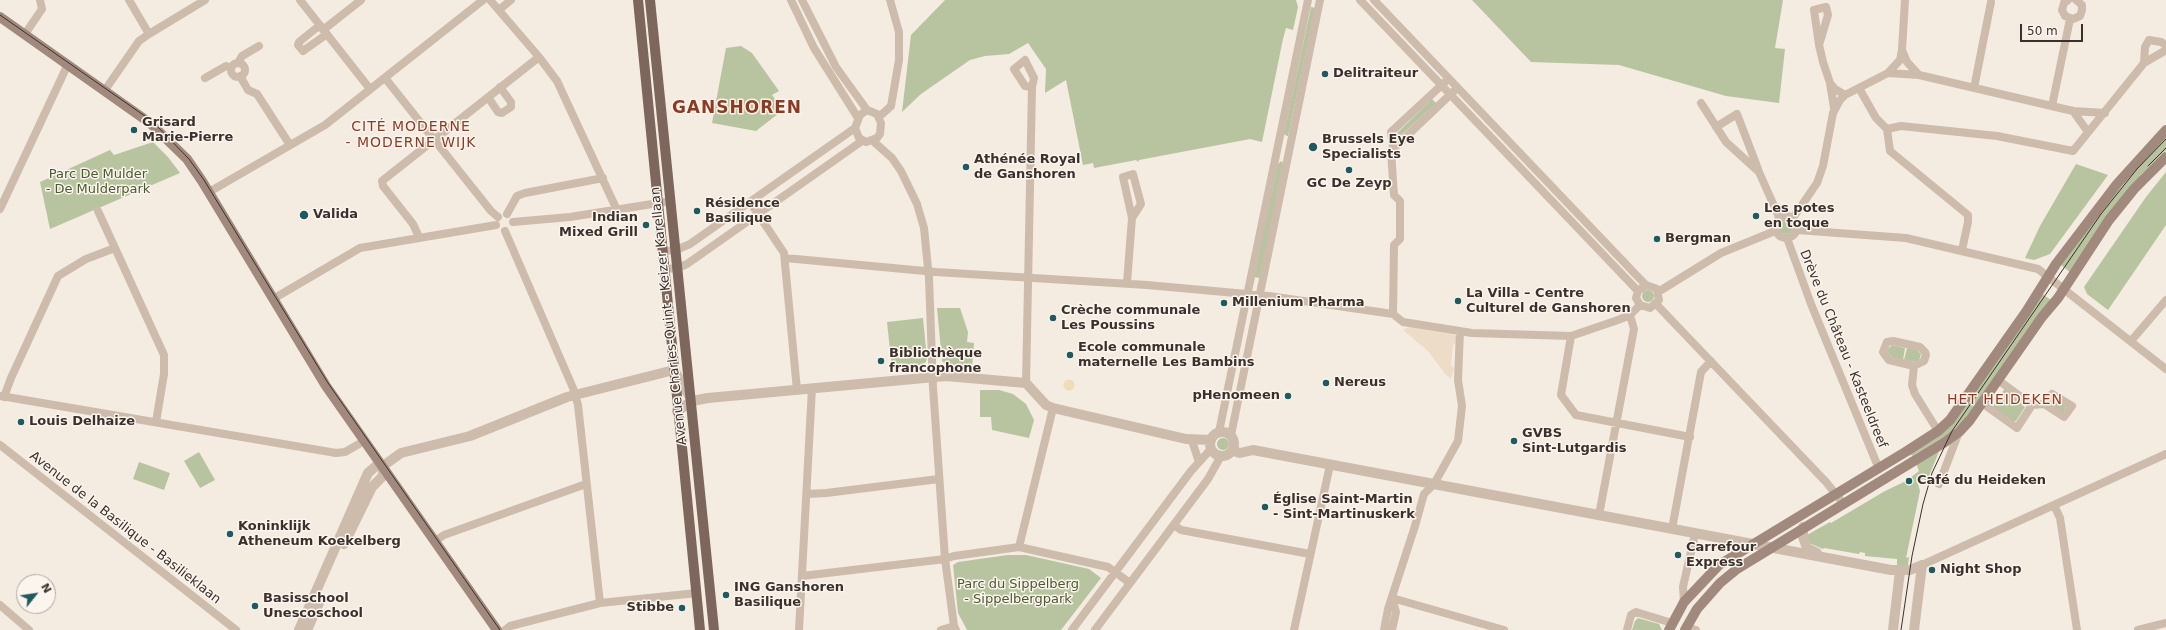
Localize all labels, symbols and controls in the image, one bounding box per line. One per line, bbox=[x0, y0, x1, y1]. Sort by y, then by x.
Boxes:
scale bar bbox=[2022, 16, 2085, 42]
text: 50 m bbox=[2027, 24, 2058, 38]
place label: Delitraiteur bbox=[1333, 66, 1418, 82]
marker: Delitraiteur bbox=[1320, 69, 1330, 79]
district label: GANSHOREN bbox=[672, 99, 802, 119]
place label: Grisard Marie-Pierre bbox=[142, 115, 233, 146]
district label: CITÉ MODERNE - MODERNE WIJK bbox=[345, 119, 477, 152]
marker: Grisard Marie-Pierre bbox=[129, 125, 139, 135]
place label: Brussels Eye Specialists bbox=[1322, 132, 1415, 163]
marker: Brussels Eye Specialists bbox=[1307, 141, 1319, 153]
place label: Athénée Royal de Ganshoren bbox=[974, 152, 1080, 183]
marker: Athénée Royal de Ganshoren bbox=[961, 162, 971, 172]
marker: GC De Zeyp bbox=[1344, 165, 1354, 175]
park label: Parc De Mulder - De Mulderpark bbox=[46, 167, 150, 198]
place label: GC De Zeyp bbox=[1307, 176, 1391, 192]
street label: Avenue Charles-Quint - Keizer Karellaan bbox=[648, 186, 690, 446]
place label: Résidence Basilique bbox=[705, 196, 780, 227]
place label: Les potes en toque bbox=[1764, 201, 1834, 232]
marker: Résidence Basilique bbox=[692, 206, 702, 216]
place label: Valida bbox=[313, 207, 358, 223]
marker: Valida bbox=[298, 209, 310, 221]
place label: Indian Mixed Grill bbox=[559, 210, 638, 241]
marker: Les potes en toque bbox=[1751, 211, 1761, 221]
marker: Indian Mixed Grill bbox=[641, 220, 651, 230]
place label: Bergman bbox=[1665, 231, 1731, 247]
marker: Bergman bbox=[1652, 234, 1662, 244]
street label: Drève du Château - Kasteeldreef bbox=[1796, 247, 1890, 451]
place label: La Villa – Centre Culturel de Ganshoren bbox=[1466, 286, 1631, 317]
place label: Millenium Pharma bbox=[1232, 295, 1364, 311]
marker: La Villa – Centre Culturel de Ganshoren bbox=[1453, 296, 1463, 306]
marker: Millenium Pharma bbox=[1219, 298, 1229, 308]
place label: Crèche communale Les Poussins bbox=[1061, 303, 1200, 334]
marker: Crèche communale Les Poussins bbox=[1048, 313, 1058, 323]
place label: Ecole communale maternelle Les Bambins bbox=[1078, 340, 1254, 371]
place label: Bibliothèque francophone bbox=[889, 346, 982, 377]
marker: Ecole communale maternelle Les Bambins bbox=[1065, 350, 1075, 360]
marker: Bibliothèque francophone bbox=[876, 356, 886, 366]
place label: Nereus bbox=[1334, 375, 1386, 391]
marker: Nereus bbox=[1321, 378, 1331, 388]
place label: pHenomeen bbox=[1192, 388, 1280, 404]
marker: pHenomeen bbox=[1283, 391, 1293, 401]
district label: HET HEIDEKEN bbox=[1947, 392, 2063, 408]
place label: Louis Delhaize bbox=[29, 414, 135, 430]
marker: Louis Delhaize bbox=[16, 417, 26, 427]
place label: GVBS Sint-Lutgardis bbox=[1522, 426, 1626, 457]
marker: GVBS Sint-Lutgardis bbox=[1509, 436, 1519, 446]
street label: Avenue de la Basilique - Basilieklaan bbox=[26, 449, 224, 607]
place label: Café du Heideken bbox=[1917, 473, 2046, 489]
marker: Café du Heideken bbox=[1904, 476, 1914, 486]
place label: Église Saint-Martin - Sint-Martinuskerk bbox=[1273, 492, 1415, 523]
marker: Église Saint-Martin - Sint-Martinuskerk bbox=[1260, 502, 1270, 512]
place label: Koninklijk Atheneum Koekelberg bbox=[238, 519, 401, 550]
marker: Koninklijk Atheneum Koekelberg bbox=[225, 529, 235, 539]
place label: Carrefour Express bbox=[1686, 540, 1756, 571]
marker: Carrefour Express bbox=[1673, 550, 1683, 560]
place label: Night Shop bbox=[1940, 562, 2021, 578]
marker: Night Shop bbox=[1927, 565, 1937, 575]
north arrow bbox=[16, 574, 56, 614]
park label: Parc du Sippelberg - Sippelbergpark bbox=[957, 577, 1079, 608]
place label: ING Ganshoren Basilique bbox=[734, 580, 844, 611]
text: N bbox=[38, 581, 54, 595]
marker: ING Ganshoren Basilique bbox=[721, 590, 731, 600]
place label: Basisschool Unescoschool bbox=[263, 591, 363, 622]
place label: Stibbe bbox=[627, 600, 674, 616]
marker: Basisschool Unescoschool bbox=[250, 601, 260, 611]
marker: Stibbe bbox=[677, 603, 687, 613]

